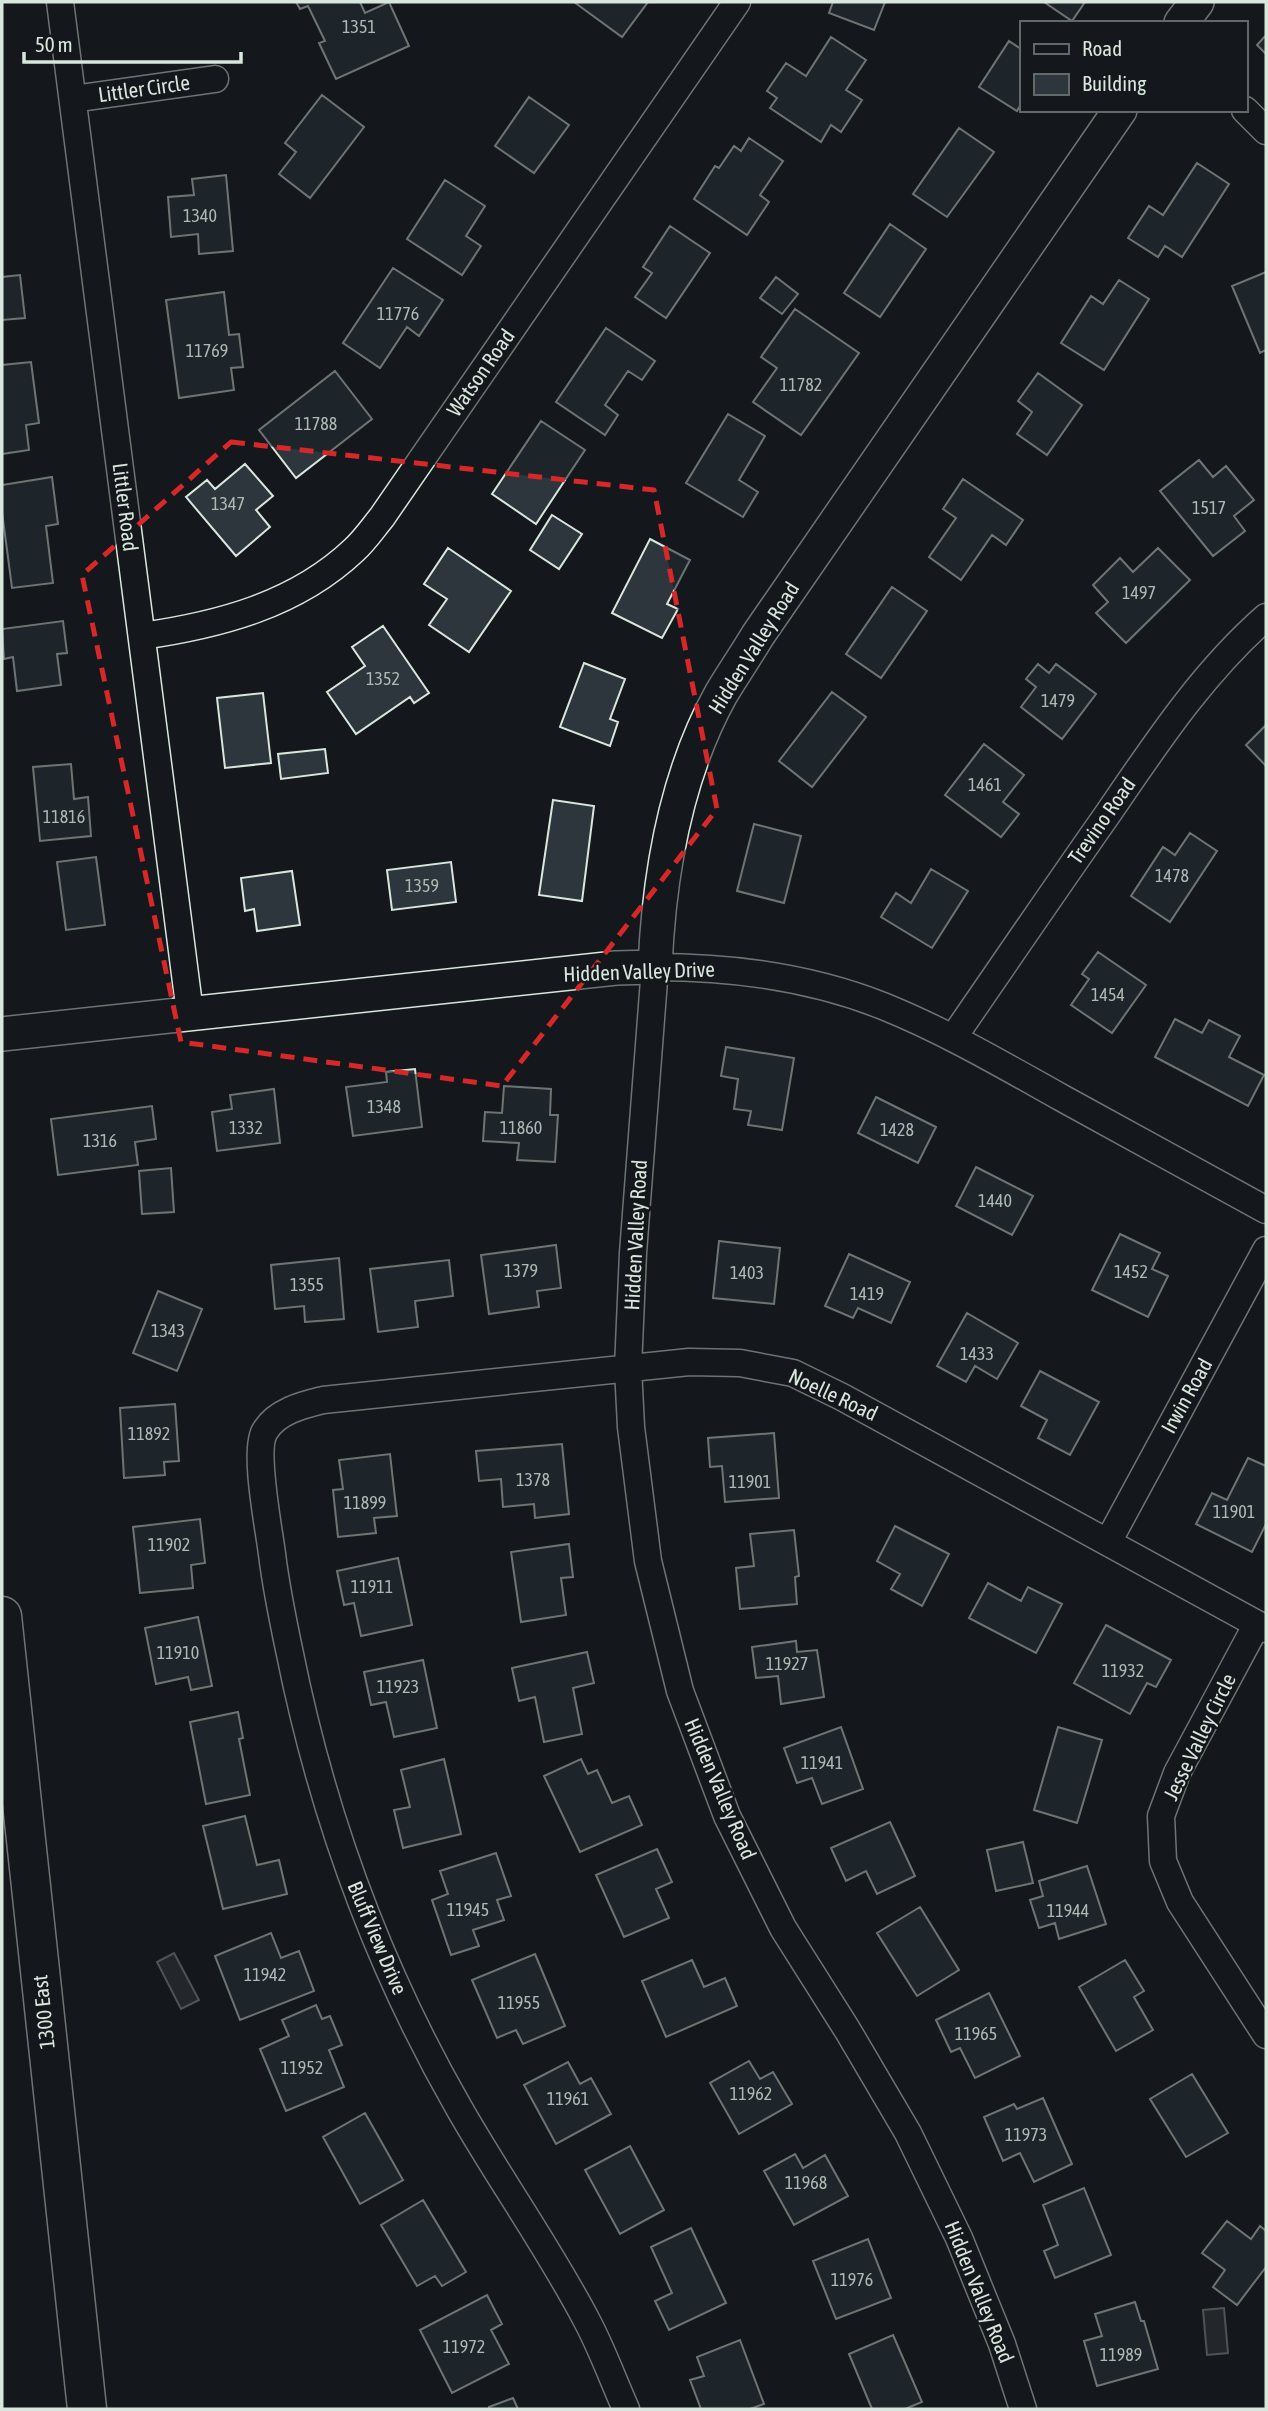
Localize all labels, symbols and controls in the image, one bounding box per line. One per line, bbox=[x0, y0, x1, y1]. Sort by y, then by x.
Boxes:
house number: 1351 bbox=[342, 16, 376, 37]
scale bar bbox=[24, 21, 242, 65]
legend bbox=[1020, 21, 1247, 112]
text: 50 m bbox=[35, 32, 73, 56]
text: Road bbox=[1082, 36, 1122, 60]
street label: Littler Circle bbox=[97, 70, 191, 106]
text: Building bbox=[1082, 71, 1146, 95]
house number: 1340 bbox=[183, 205, 217, 226]
house number: 11776 bbox=[377, 303, 419, 324]
street label: Watson Road bbox=[441, 324, 519, 421]
house number: 11769 bbox=[186, 340, 228, 361]
house number: 11782 bbox=[780, 374, 822, 395]
house number: 11788 bbox=[295, 413, 337, 434]
street label: Littler Road bbox=[109, 461, 143, 553]
house number: 1347 bbox=[211, 493, 245, 514]
house number: 1517 bbox=[1192, 497, 1226, 518]
street label: Hidden Valley Road bbox=[703, 577, 803, 718]
house number: 1497 bbox=[1122, 582, 1156, 603]
house number: 1352 bbox=[366, 668, 400, 689]
house number: 1479 bbox=[1041, 690, 1075, 711]
street label: Trevino Road bbox=[1063, 773, 1140, 868]
house number: 1461 bbox=[968, 774, 1002, 795]
house number: 11816 bbox=[43, 806, 85, 827]
house number: 1478 bbox=[1155, 865, 1189, 886]
house number: 1359 bbox=[405, 875, 439, 896]
street label: Hidden Valley Drive bbox=[563, 956, 715, 986]
house number: 1454 bbox=[1091, 984, 1125, 1005]
house number: 1348 bbox=[367, 1096, 401, 1117]
house number: 1332 bbox=[229, 1117, 263, 1138]
house number: 11860 bbox=[500, 1117, 542, 1138]
house number: 1428 bbox=[880, 1119, 914, 1140]
house number: 1316 bbox=[83, 1130, 117, 1151]
street label: Hidden Valley Road bbox=[619, 1159, 651, 1311]
house number: 1440 bbox=[978, 1190, 1012, 1211]
house number: 1379 bbox=[504, 1260, 538, 1281]
house number: 1452 bbox=[1114, 1261, 1148, 1282]
house number: 1403 bbox=[730, 1262, 764, 1283]
house number: 1355 bbox=[290, 1274, 324, 1295]
house number: 1419 bbox=[850, 1283, 884, 1304]
house number: 1343 bbox=[151, 1320, 185, 1341]
house number: 1433 bbox=[960, 1343, 994, 1364]
street label: Irwin Road bbox=[1156, 1354, 1217, 1437]
street label: Noelle Road bbox=[785, 1363, 882, 1425]
house number: 11892 bbox=[128, 1423, 170, 1444]
house number: 1378 bbox=[516, 1469, 550, 1490]
house number: 11901 bbox=[729, 1471, 771, 1492]
house number: 11899 bbox=[344, 1492, 386, 1513]
house number: 11901 bbox=[1213, 1501, 1255, 1522]
house number: 11902 bbox=[148, 1534, 190, 1555]
house number: 11911 bbox=[351, 1576, 393, 1597]
house number: 11910 bbox=[157, 1642, 199, 1663]
house number: 11927 bbox=[766, 1653, 808, 1674]
house number: 11932 bbox=[1102, 1660, 1144, 1681]
street label: Jesse Valley Circle bbox=[1158, 1669, 1240, 1804]
house number: 11923 bbox=[377, 1676, 419, 1697]
street label: Hidden Valley Road bbox=[680, 1715, 761, 1863]
house number: 11941 bbox=[801, 1752, 843, 1773]
street label: Bluff View Drive bbox=[343, 1877, 413, 1998]
house number: 11945 bbox=[447, 1899, 489, 1920]
house number: 11944 bbox=[1047, 1900, 1089, 1921]
house number: 11942 bbox=[244, 1964, 286, 1985]
street label: 1300 East bbox=[27, 1974, 59, 2050]
house number: 11955 bbox=[498, 1992, 540, 2013]
house number: 11965 bbox=[955, 2023, 997, 2044]
house number: 11952 bbox=[281, 2057, 323, 2078]
house number: 11962 bbox=[730, 2083, 772, 2104]
house number: 11961 bbox=[547, 2088, 589, 2109]
house number: 11973 bbox=[1005, 2124, 1047, 2145]
house number: 11968 bbox=[785, 2172, 827, 2193]
street label: Hidden Valley Road bbox=[941, 2217, 1019, 2366]
house number: 11976 bbox=[831, 2269, 873, 2290]
house number: 11972 bbox=[443, 2336, 485, 2357]
house number: 11989 bbox=[1100, 2344, 1142, 2365]

